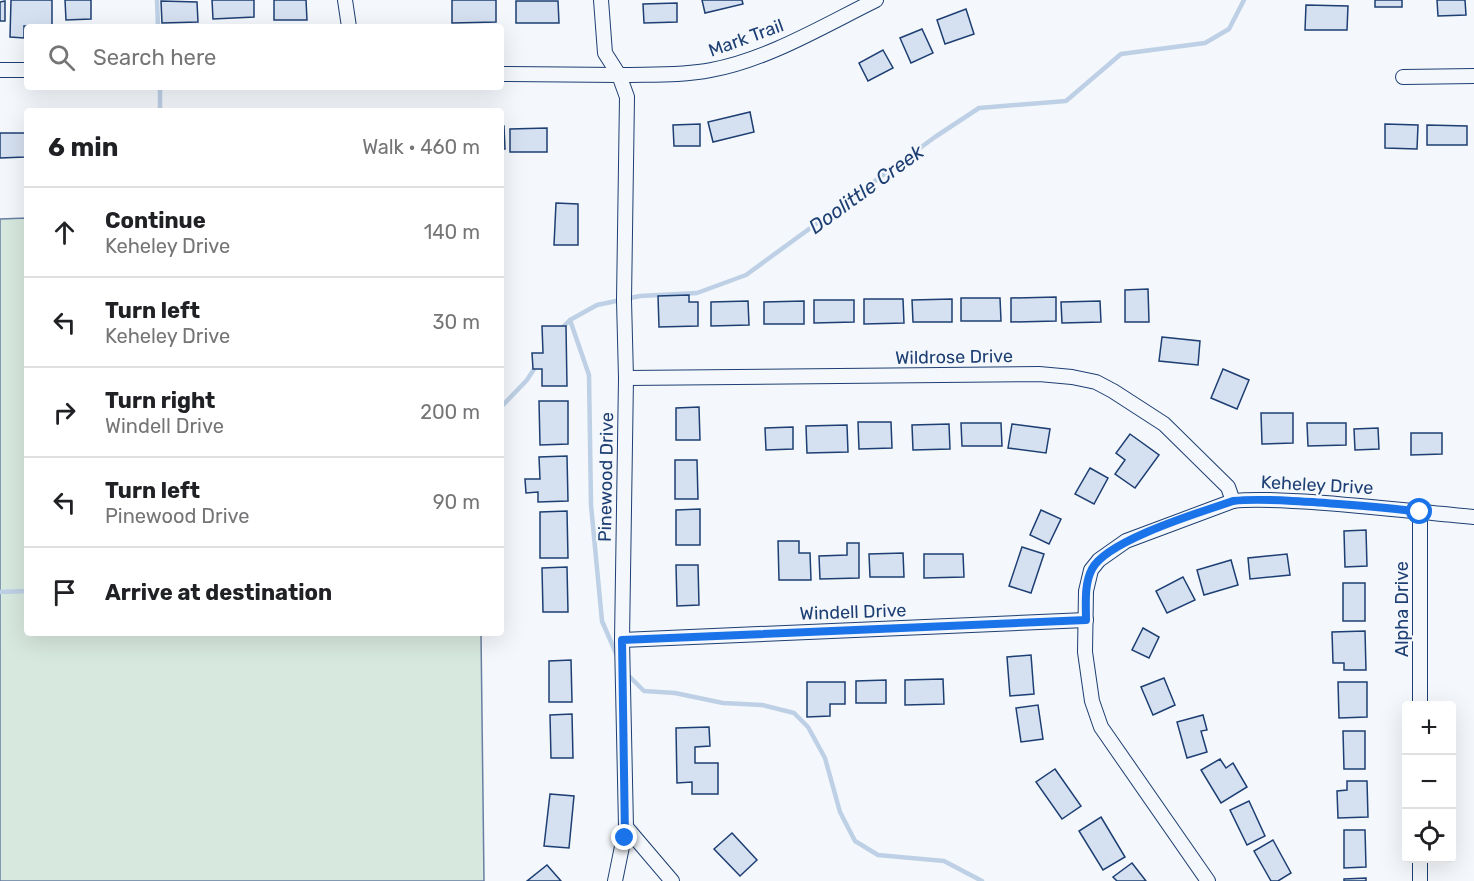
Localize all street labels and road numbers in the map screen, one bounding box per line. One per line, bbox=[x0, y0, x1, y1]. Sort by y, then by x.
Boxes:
street label: Mark Trail bbox=[705, 14, 787, 62]
street label: Wildrose Drive bbox=[895, 345, 1013, 369]
street label: Pinewood Drive bbox=[594, 412, 618, 542]
street label: Keheley Drive bbox=[1260, 471, 1374, 499]
street label: Alpha Drive bbox=[1391, 561, 1413, 657]
street label: Windell Drive bbox=[799, 599, 907, 625]

